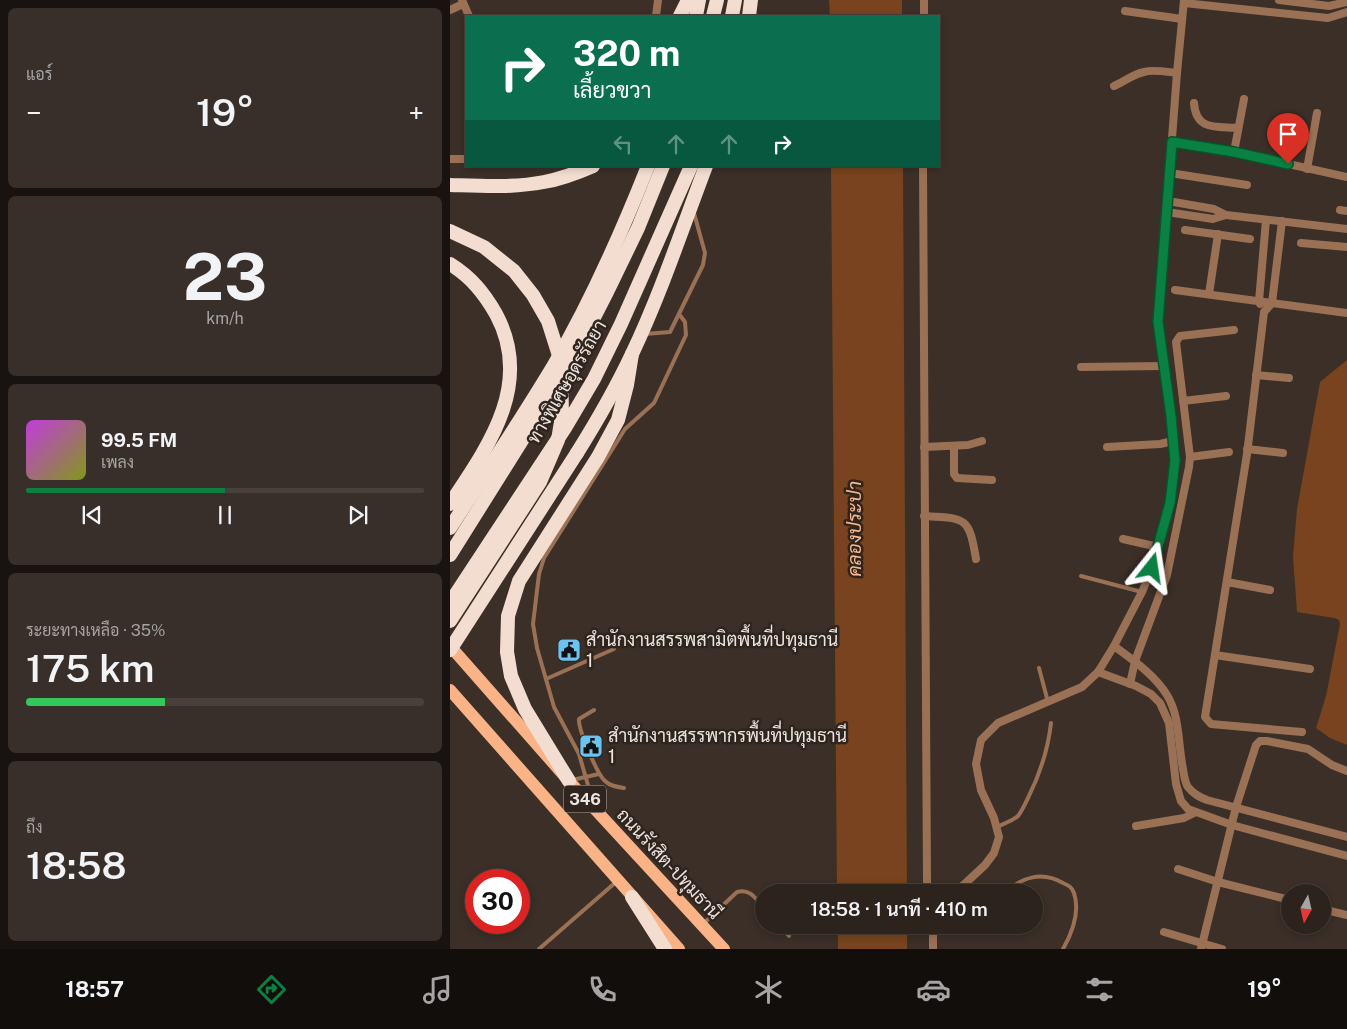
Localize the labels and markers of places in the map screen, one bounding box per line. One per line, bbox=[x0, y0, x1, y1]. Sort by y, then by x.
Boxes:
pin bbox=[1267, 113, 1309, 164]
place label: สำนักงานสรรพสามิตพื้นที่ปทุมธานี 1 bbox=[586, 624, 838, 671]
public building icon: สำนักงานสรรพสามิตพื้นที่ปทุมธานี 1 bbox=[556, 637, 582, 663]
place label: สำนักงานสรรพากรพื้นที่ปทุมธานี 1 bbox=[608, 720, 847, 767]
public building icon: สำนักงานสรรพากรพื้นที่ปทุมธานี 1 bbox=[578, 733, 604, 759]

